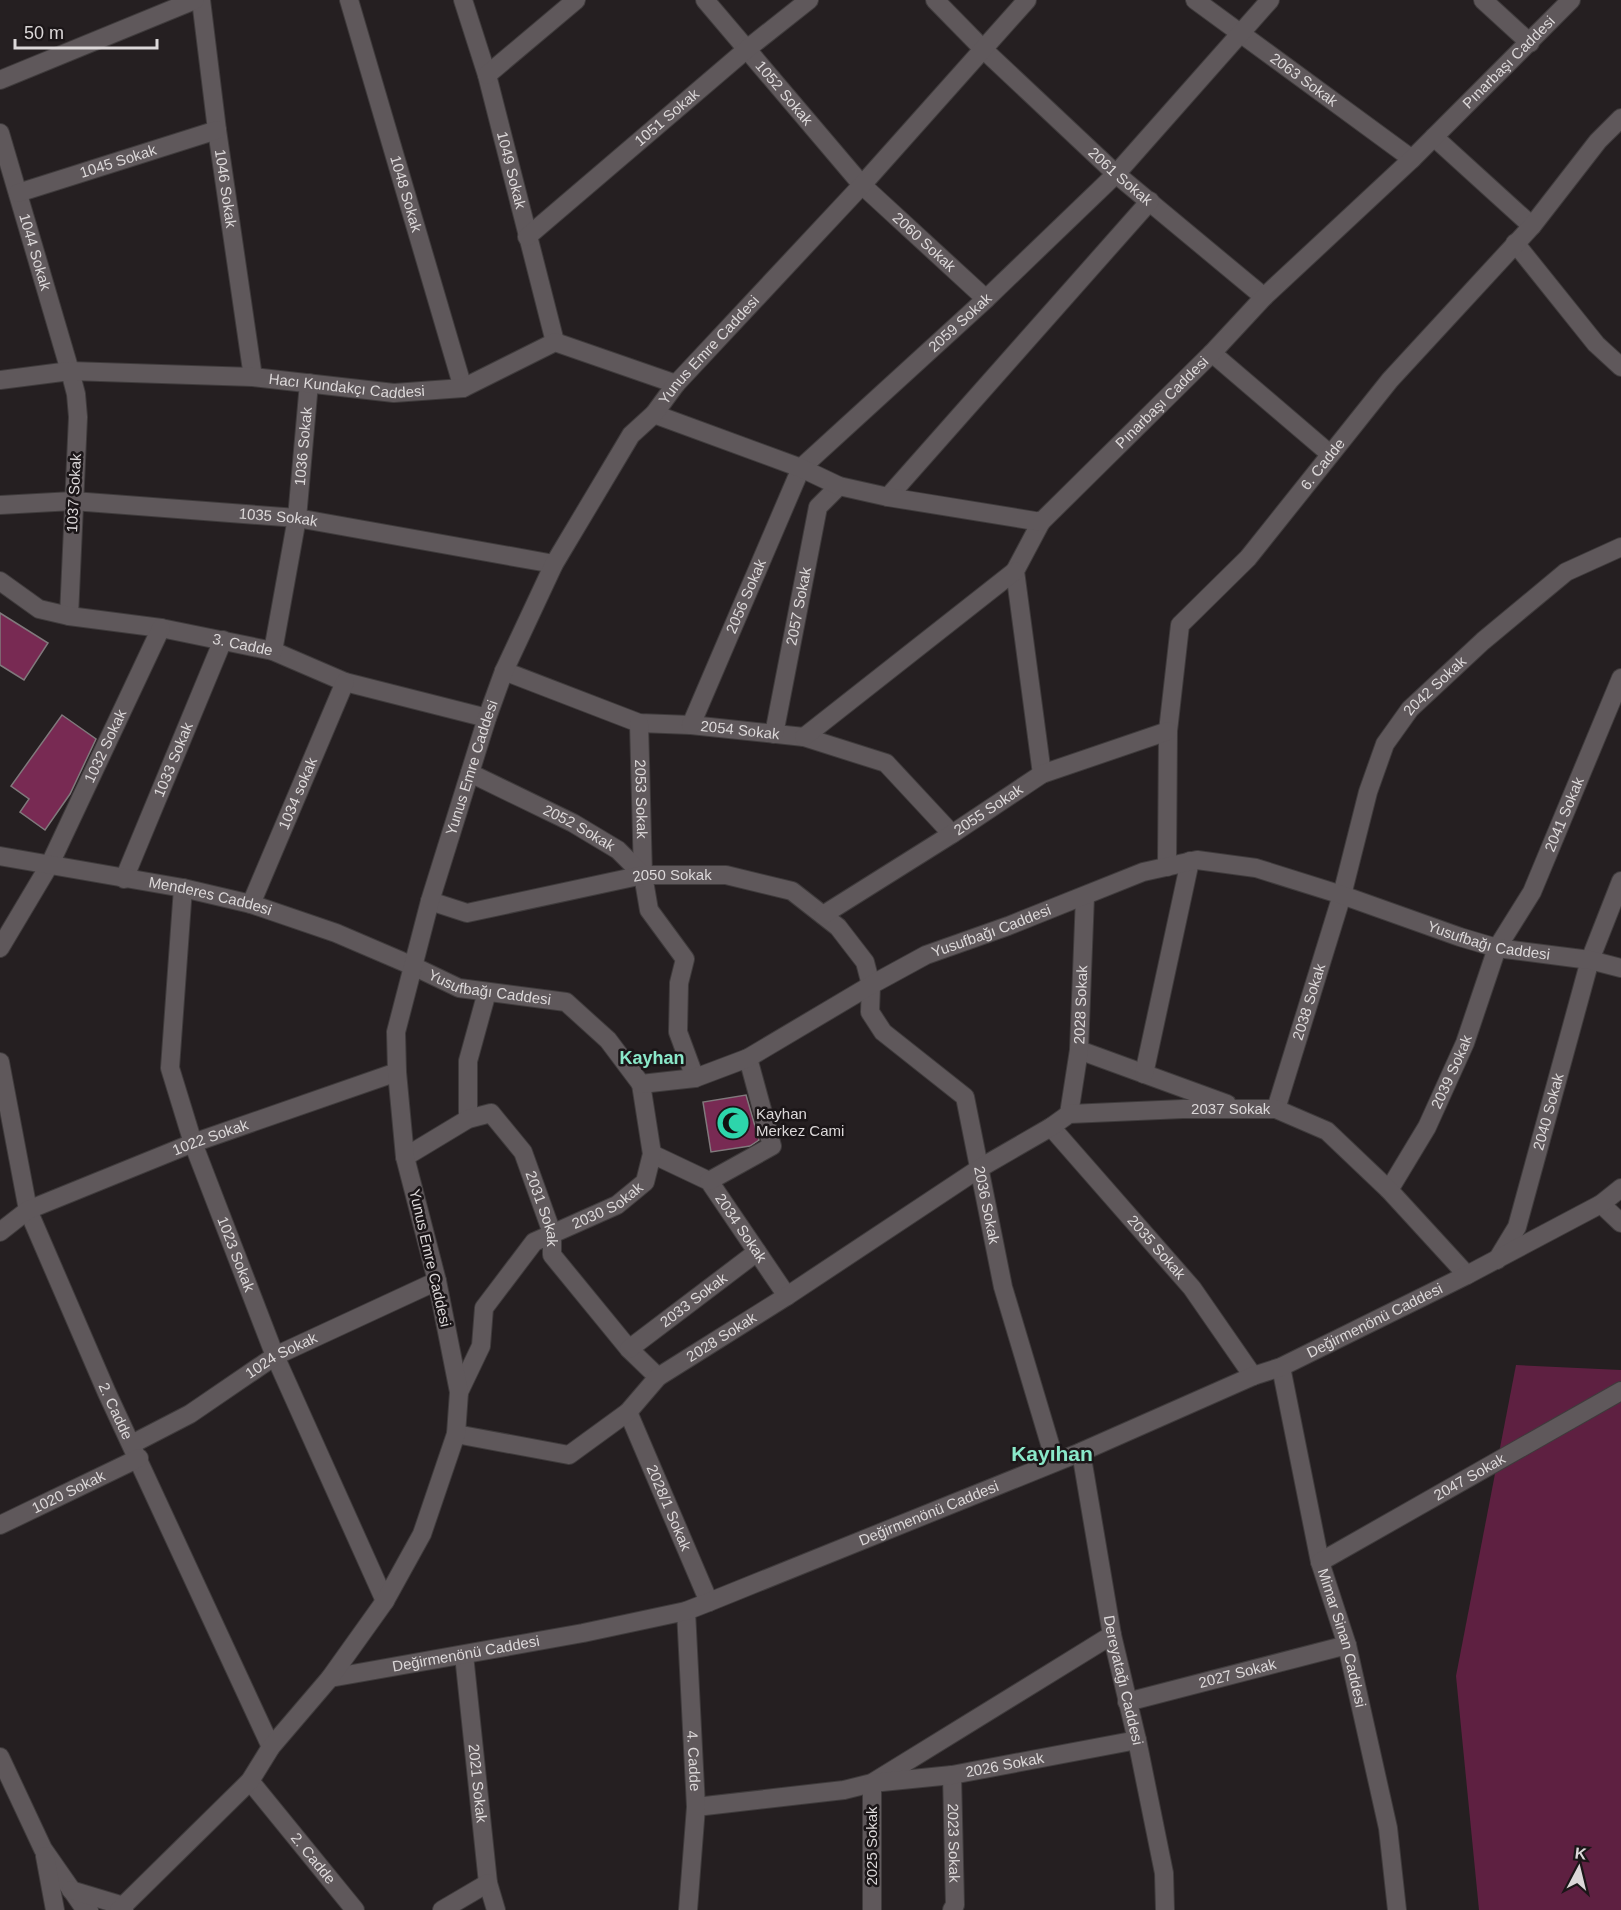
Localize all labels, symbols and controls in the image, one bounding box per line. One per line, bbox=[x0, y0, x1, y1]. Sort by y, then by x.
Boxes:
scale bar bbox=[15, 12, 158, 50]
street label: Pınarbaşı Caddesi bbox=[1459, 12, 1558, 112]
text: 50 m bbox=[24, 23, 64, 43]
street label: 2063 Sokak bbox=[1267, 49, 1342, 110]
street label: 1052 Sokak bbox=[752, 57, 817, 129]
street label: 1051 Sokak bbox=[631, 85, 703, 149]
street label: 1049 Sokak bbox=[494, 130, 530, 211]
street label: 1045 Sokak bbox=[78, 141, 159, 181]
street label: 2061 Sokak bbox=[1085, 144, 1156, 209]
street label: 1046 Sokak bbox=[212, 148, 240, 229]
street label: 1048 Sokak bbox=[387, 153, 426, 235]
street label: 2060 Sokak bbox=[890, 209, 960, 275]
street label: 1044 Sokak bbox=[16, 211, 55, 293]
street label: 2059 Sokak bbox=[925, 289, 995, 355]
street label: Yunus Emre Caddesi bbox=[655, 292, 762, 407]
street label: Pınarbaşı Caddesi bbox=[1112, 353, 1212, 452]
street label: Hacı Kundakçı Caddesi bbox=[268, 370, 425, 401]
street label: 1036 Sokak bbox=[291, 406, 315, 487]
street label: 6. Cadde bbox=[1297, 435, 1348, 493]
street label: 1037 Sokak bbox=[63, 452, 84, 533]
street label: 1035 Sokak bbox=[238, 505, 320, 530]
street label: 2056 Sokak bbox=[722, 556, 769, 636]
street label: 2057 Sokak bbox=[782, 565, 814, 647]
street label: 3. Cadde bbox=[211, 630, 274, 659]
street label: 2042 Sokak bbox=[1399, 652, 1470, 718]
street label: Yunus Emre Caddesi bbox=[442, 698, 501, 837]
street label: 1032 Sokak bbox=[80, 706, 130, 785]
street label: 2054 Sokak bbox=[700, 717, 781, 742]
street label: 1033 Sokak bbox=[150, 719, 196, 799]
street label: 1034 sokak bbox=[275, 754, 320, 832]
street label: 2053 Sokak bbox=[632, 759, 651, 839]
street label: 2041 Sokak bbox=[1541, 774, 1587, 854]
street label: 2055 Sokak bbox=[950, 780, 1026, 838]
street label: 2052 Sokak bbox=[541, 801, 618, 854]
street label: 2050 Sokak bbox=[631, 866, 712, 885]
street label: Menderes Caddesi bbox=[147, 873, 274, 918]
street label: Yusufbağı Caddesi bbox=[929, 901, 1053, 960]
street label: Yusufbağı Caddesi bbox=[1425, 917, 1551, 963]
street label: 2038 Sokak bbox=[1289, 961, 1328, 1042]
street label: 2028 Sokak bbox=[1070, 964, 1090, 1045]
street label: Yusufbağı Caddesi bbox=[426, 966, 552, 1008]
street label: 2039 Sokak bbox=[1427, 1032, 1475, 1111]
district label: Kayhan bbox=[619, 1048, 685, 1068]
street label: 2040 Sokak bbox=[1529, 1071, 1567, 1152]
street label: 2037 Sokak bbox=[1191, 1100, 1271, 1117]
mosque icon: Kayhan Merkez Cami bbox=[715, 1105, 751, 1141]
place label: Kayhan Merkez Cami bbox=[756, 1105, 844, 1139]
street label: 1022 Sokak bbox=[170, 1115, 251, 1158]
street label: 2036 Sokak bbox=[971, 1164, 1003, 1246]
street label: 2031 Sokak bbox=[522, 1168, 561, 1247]
street label: 2030 Sokak bbox=[569, 1178, 646, 1232]
street label: Yunus Emre Caddesi bbox=[406, 1187, 455, 1328]
street label: 2034 Sokak bbox=[712, 1190, 771, 1266]
street label: 2035 Sokak bbox=[1124, 1212, 1190, 1283]
street label: 1023 Sokak bbox=[214, 1214, 259, 1294]
street label: 2033 Sokak bbox=[657, 1269, 730, 1330]
street label: Değirmenönü Caddesi bbox=[1304, 1280, 1445, 1361]
street label: 2028 Sokak bbox=[683, 1308, 760, 1365]
street label: 1024 Sokak bbox=[242, 1329, 320, 1382]
street label: 2. Cadde bbox=[96, 1380, 136, 1442]
district label: Kayıhan bbox=[1011, 1442, 1093, 1465]
street label: 2047 Sokak bbox=[1431, 1449, 1508, 1504]
street label: 2028/1 Sokak bbox=[643, 1462, 695, 1553]
street label: 1020 Sokak bbox=[29, 1466, 108, 1516]
street label: Değirmenönü Caddesi bbox=[856, 1477, 1001, 1549]
street label: Mimar Sinan Caddesi bbox=[1315, 1566, 1370, 1709]
street label: Dereyatağı Caddesi bbox=[1101, 1614, 1147, 1746]
street label: Değirmenönü Caddesi bbox=[391, 1632, 541, 1675]
street label: 2027 Sokak bbox=[1197, 1655, 1278, 1691]
street label: 4. Cadde bbox=[684, 1730, 704, 1792]
street label: 2021 Sokak bbox=[465, 1743, 491, 1824]
street label: 2026 Sokak bbox=[964, 1749, 1046, 1780]
street label: 2023 Sokak bbox=[945, 1803, 963, 1883]
street label: 2025 Sokak bbox=[863, 1806, 880, 1886]
street label: 2. Cadde bbox=[288, 1829, 339, 1887]
north arrow bbox=[1549, 1838, 1609, 1898]
text: K bbox=[1574, 1844, 1588, 1863]

